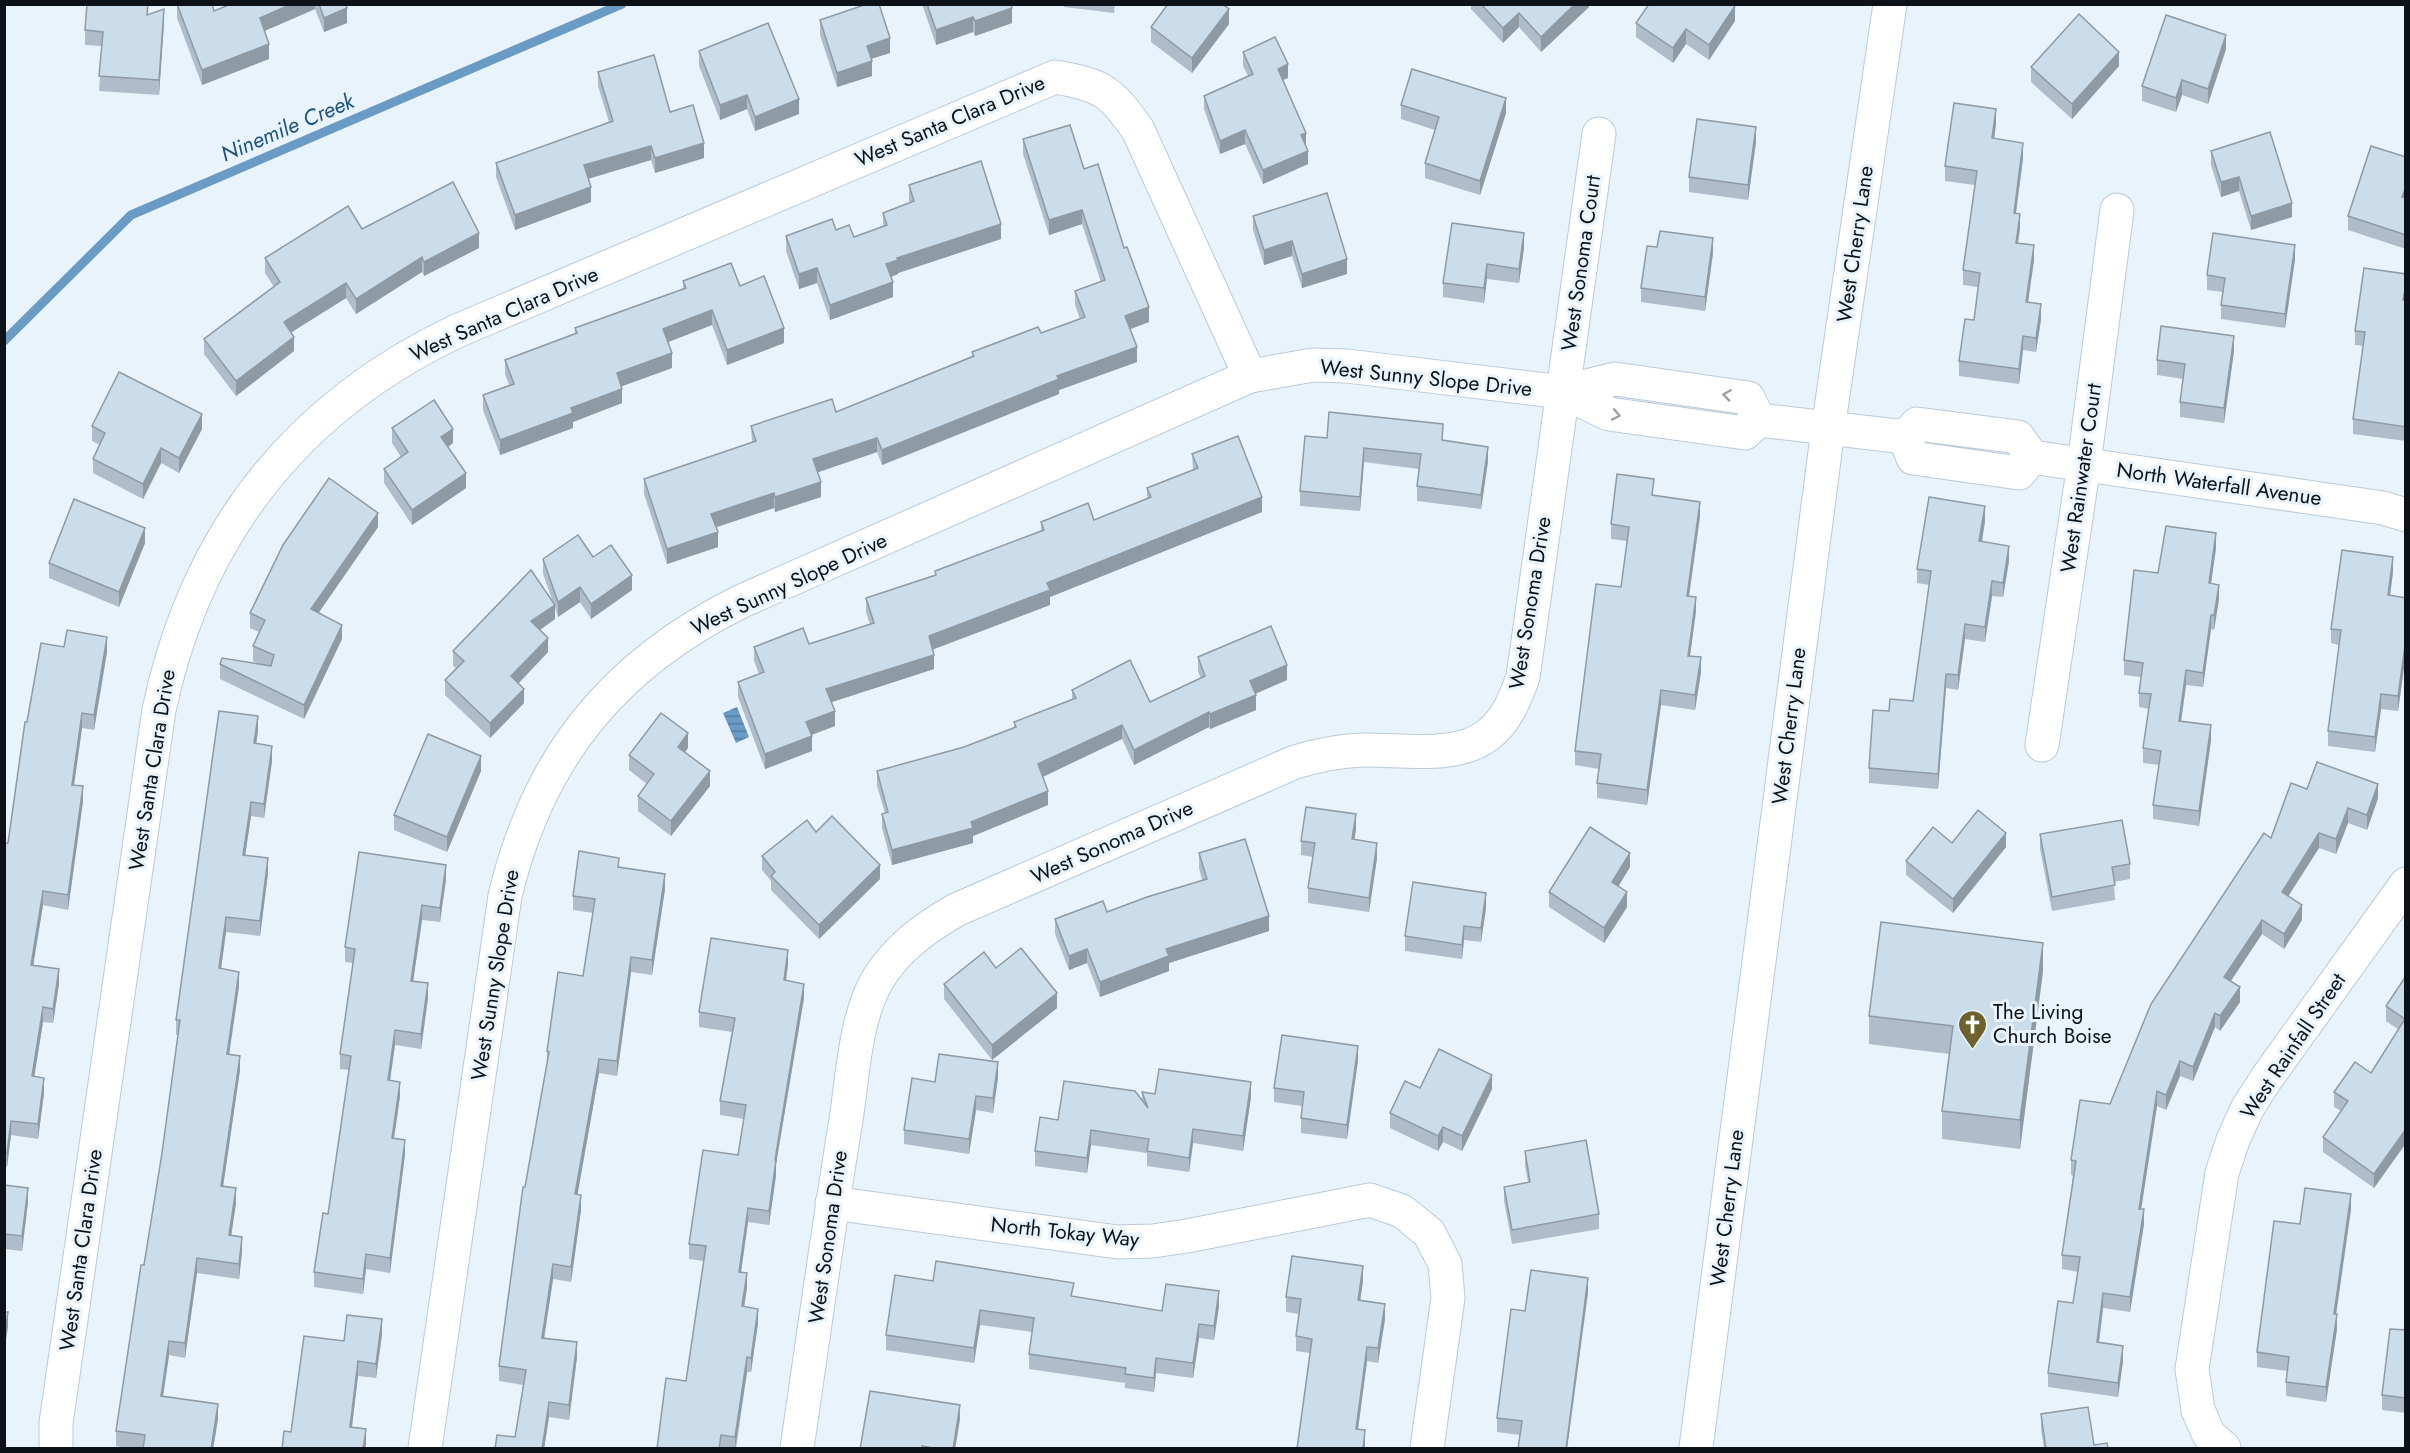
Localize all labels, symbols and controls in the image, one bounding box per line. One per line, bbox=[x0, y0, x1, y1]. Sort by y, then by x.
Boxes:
street label: West Santa Clara Drive bbox=[851, 67, 1050, 175]
water label: Ninemile Creek bbox=[215, 84, 360, 169]
street label: West Cherry Lane bbox=[1829, 164, 1881, 324]
street label: West Sonoma Court bbox=[1554, 173, 1608, 353]
street label: West Santa Clara Drive bbox=[405, 259, 603, 369]
street label: West Sunny Slope Drive bbox=[1318, 352, 1534, 404]
street label: West Rainwater Court bbox=[2053, 381, 2109, 575]
one-way arrow bbox=[1723, 389, 1732, 402]
one-way arrow bbox=[1611, 408, 1621, 421]
street label: North Waterfall Avenue bbox=[2115, 455, 2324, 513]
street label: West Sonoma Drive bbox=[1502, 514, 1559, 692]
street label: West Sunny Slope Drive bbox=[686, 525, 892, 643]
street label: West Cherry Lane bbox=[1764, 646, 1814, 806]
street label: West Santa Clara Drive bbox=[121, 667, 183, 873]
street label: West Sonoma Drive bbox=[1026, 793, 1198, 891]
street label: West Sunny Slope Drive bbox=[463, 867, 527, 1083]
street label: West Rainfall Street bbox=[2233, 967, 2353, 1125]
place label: The Living Church Boise bbox=[1993, 997, 2112, 1051]
church icon: The Living Church Boise bbox=[1956, 1008, 1988, 1050]
street label: West Cherry Lane bbox=[1702, 1128, 1752, 1288]
street label: West Santa Clara Drive bbox=[52, 1147, 110, 1353]
street label: West Sonoma Drive bbox=[801, 1148, 855, 1326]
street label: North Tokay Way bbox=[989, 1209, 1141, 1255]

